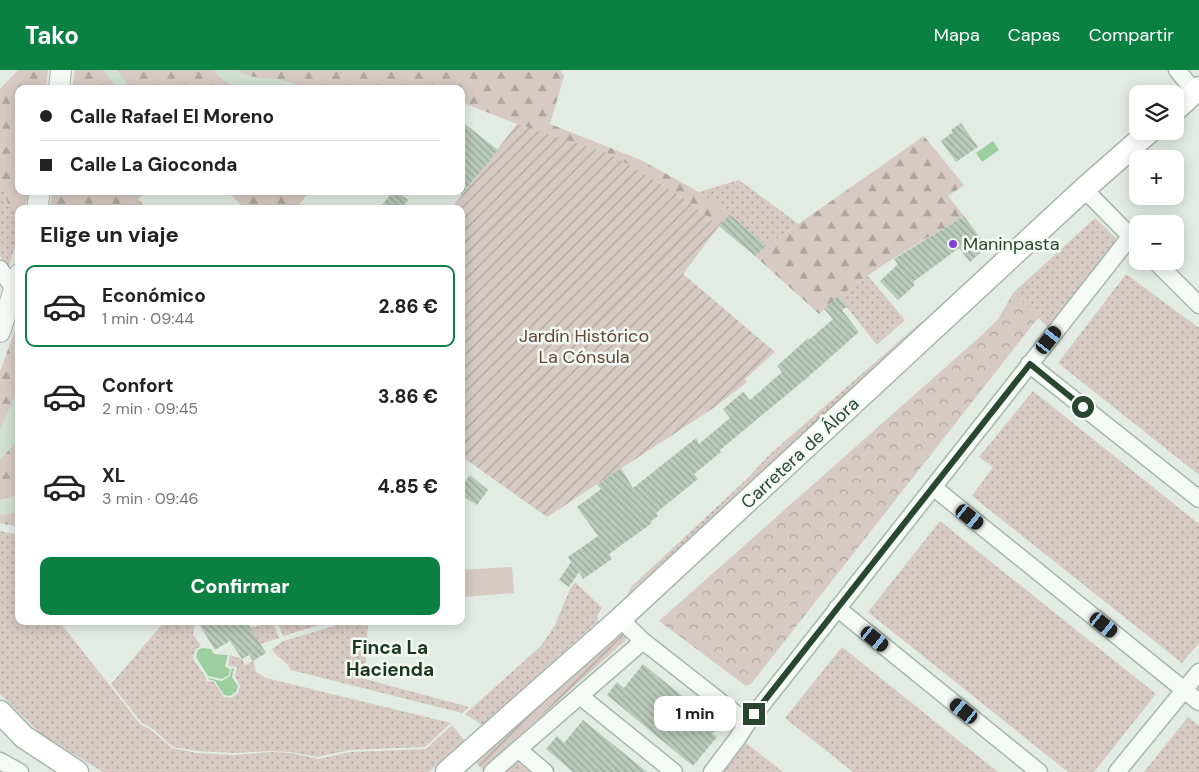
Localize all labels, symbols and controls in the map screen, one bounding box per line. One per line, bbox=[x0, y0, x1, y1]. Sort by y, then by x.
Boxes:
text: Tako bbox=[25, 20, 79, 51]
text: Mapa bbox=[934, 23, 980, 47]
text: Capas bbox=[1008, 23, 1061, 47]
text: Compartir bbox=[1089, 23, 1174, 47]
map controls bbox=[1129, 85, 1184, 270]
button: layers bbox=[1129, 85, 1184, 140]
text: Calle Rafael El Moreno bbox=[70, 104, 274, 129]
button: + bbox=[1129, 150, 1184, 205]
text: Calle La Gioconda bbox=[70, 152, 237, 177]
button: − bbox=[1129, 215, 1184, 270]
text: Elige un viaje bbox=[40, 220, 179, 249]
place label: Maninpasta bbox=[963, 232, 1059, 256]
marker: Maninpasta bbox=[947, 238, 959, 250]
text: Económico bbox=[102, 283, 206, 308]
icon: car bbox=[42, 284, 87, 329]
text: 2.86 € bbox=[379, 294, 438, 319]
text: 1 min · 09:44 bbox=[102, 308, 194, 329]
park label: Jardín Histórico La Cónsula bbox=[519, 324, 649, 369]
car bbox=[1033, 324, 1064, 356]
text: Confort bbox=[102, 373, 174, 398]
icon: car bbox=[42, 374, 87, 419]
text: 3.86 € bbox=[378, 384, 438, 409]
street label: Carretera de Álora bbox=[736, 392, 864, 514]
route start bbox=[1072, 396, 1094, 418]
text: 2 min · 09:45 bbox=[102, 398, 198, 419]
text: XL bbox=[102, 463, 125, 488]
icon: car bbox=[42, 464, 87, 509]
text: 4.85 € bbox=[377, 474, 438, 499]
text: 3 min · 09:46 bbox=[102, 488, 199, 509]
car bbox=[953, 502, 986, 532]
button: Confirmar bbox=[40, 557, 440, 615]
car bbox=[1087, 610, 1120, 640]
car bbox=[858, 624, 891, 654]
district label: Finca La Hacienda bbox=[346, 635, 434, 682]
callout: 1 min bbox=[654, 696, 736, 732]
car bbox=[947, 696, 980, 726]
text: 1 min bbox=[675, 703, 715, 724]
route end bbox=[743, 703, 765, 725]

